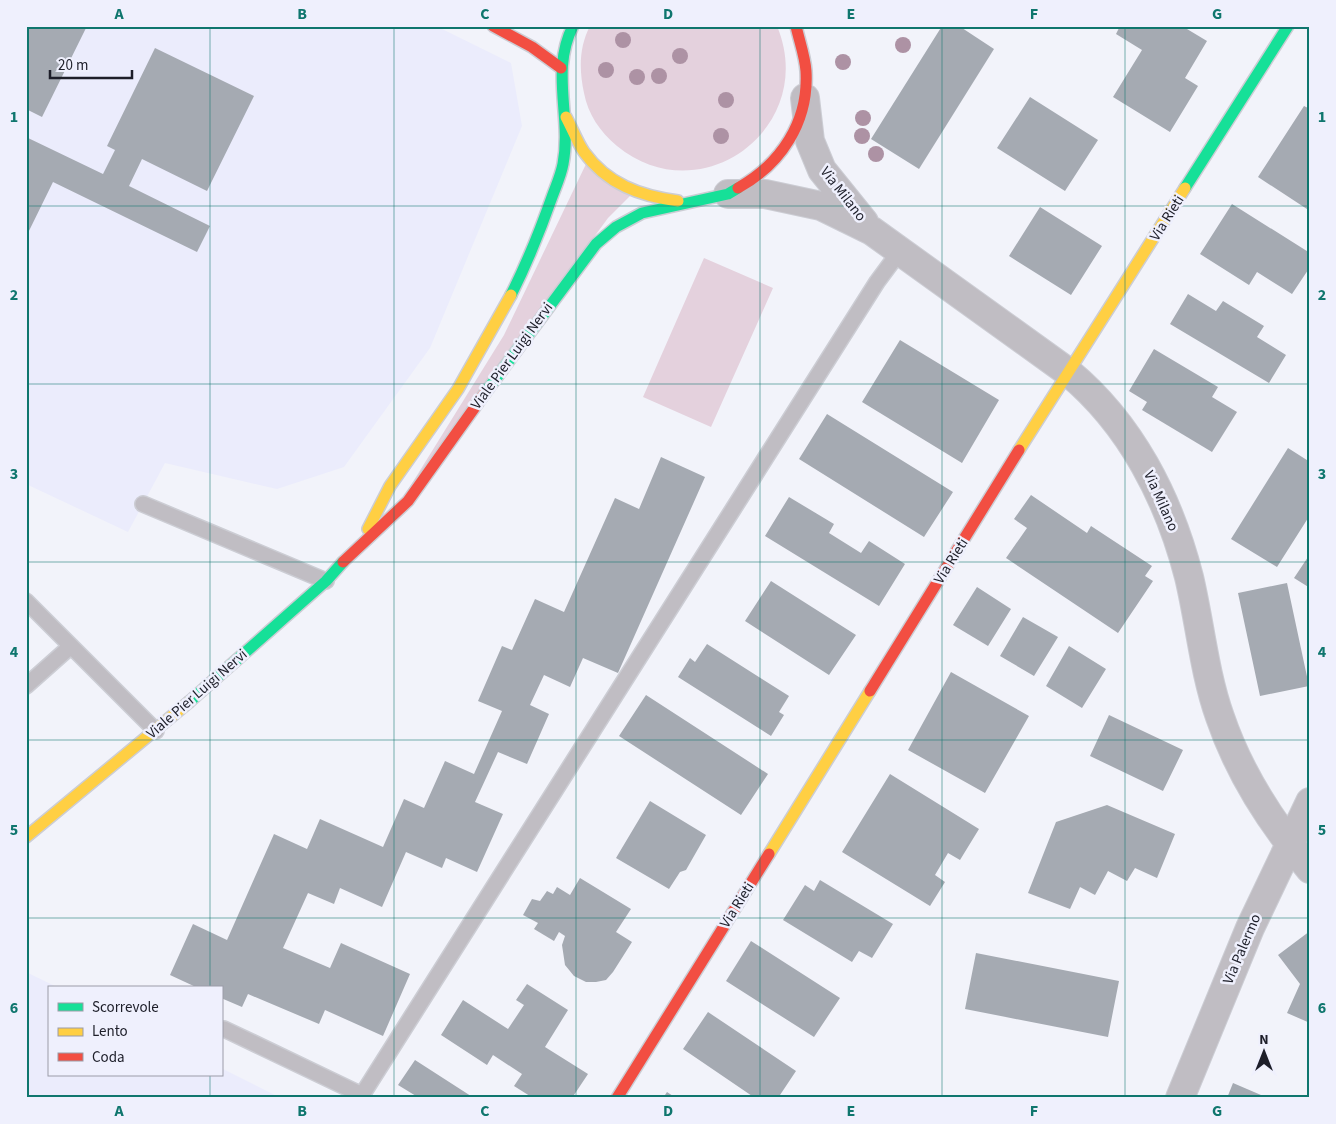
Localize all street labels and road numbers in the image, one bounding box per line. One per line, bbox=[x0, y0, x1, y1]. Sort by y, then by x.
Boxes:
street label: Via Milano bbox=[815, 162, 871, 226]
street label: Via Rieti bbox=[1145, 191, 1189, 245]
street label: Viale Pier Luigi Nervi bbox=[466, 298, 558, 414]
street label: Via Milano bbox=[1138, 467, 1184, 535]
street label: Via Rieti bbox=[929, 534, 973, 588]
street label: Viale Pier Luigi Nervi bbox=[142, 644, 252, 744]
street label: Via Rieti bbox=[715, 878, 759, 932]
street label: Via Palermo bbox=[1218, 911, 1266, 987]

